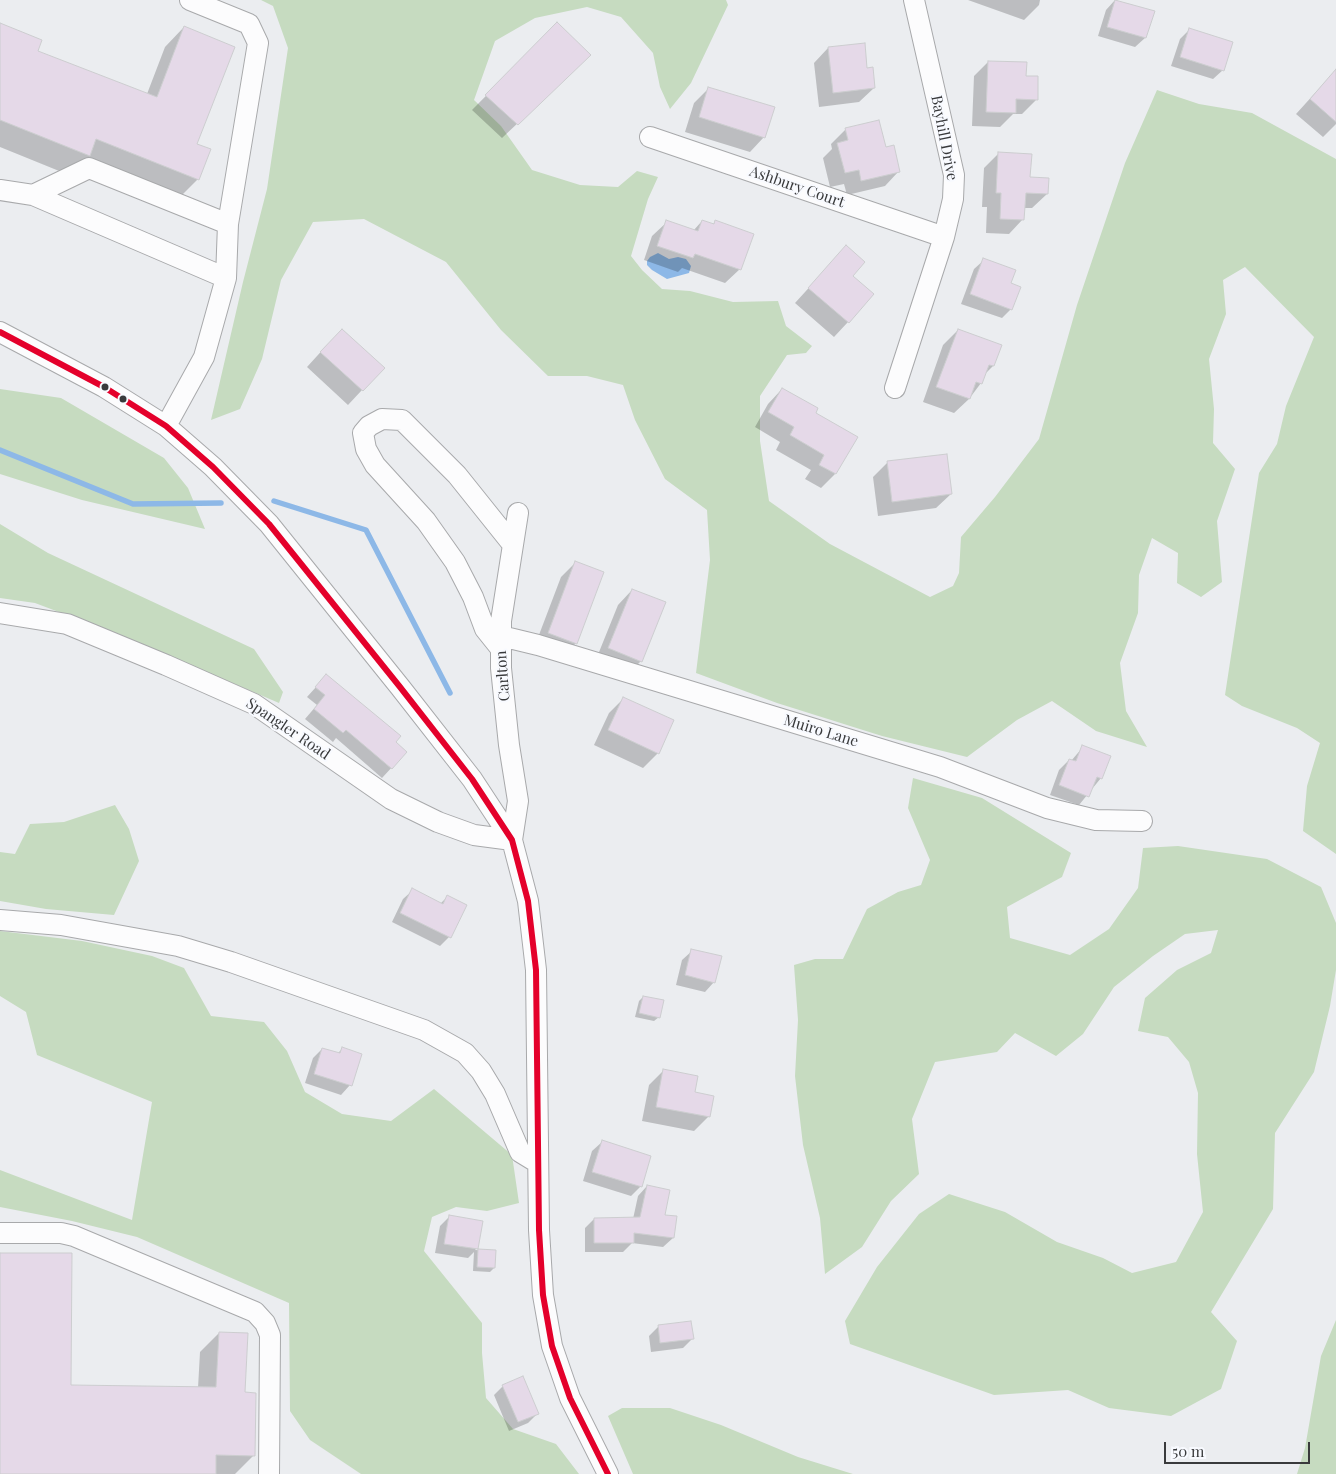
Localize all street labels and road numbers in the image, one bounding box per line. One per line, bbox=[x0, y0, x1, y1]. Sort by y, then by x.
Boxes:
street label: Bayhill Drive bbox=[927, 94, 961, 182]
street label: Ashbury Court bbox=[747, 162, 847, 212]
street label: Carlton bbox=[492, 650, 514, 702]
street label: Spangler Road bbox=[243, 694, 333, 764]
street label: Muiro Lane bbox=[781, 711, 861, 751]

